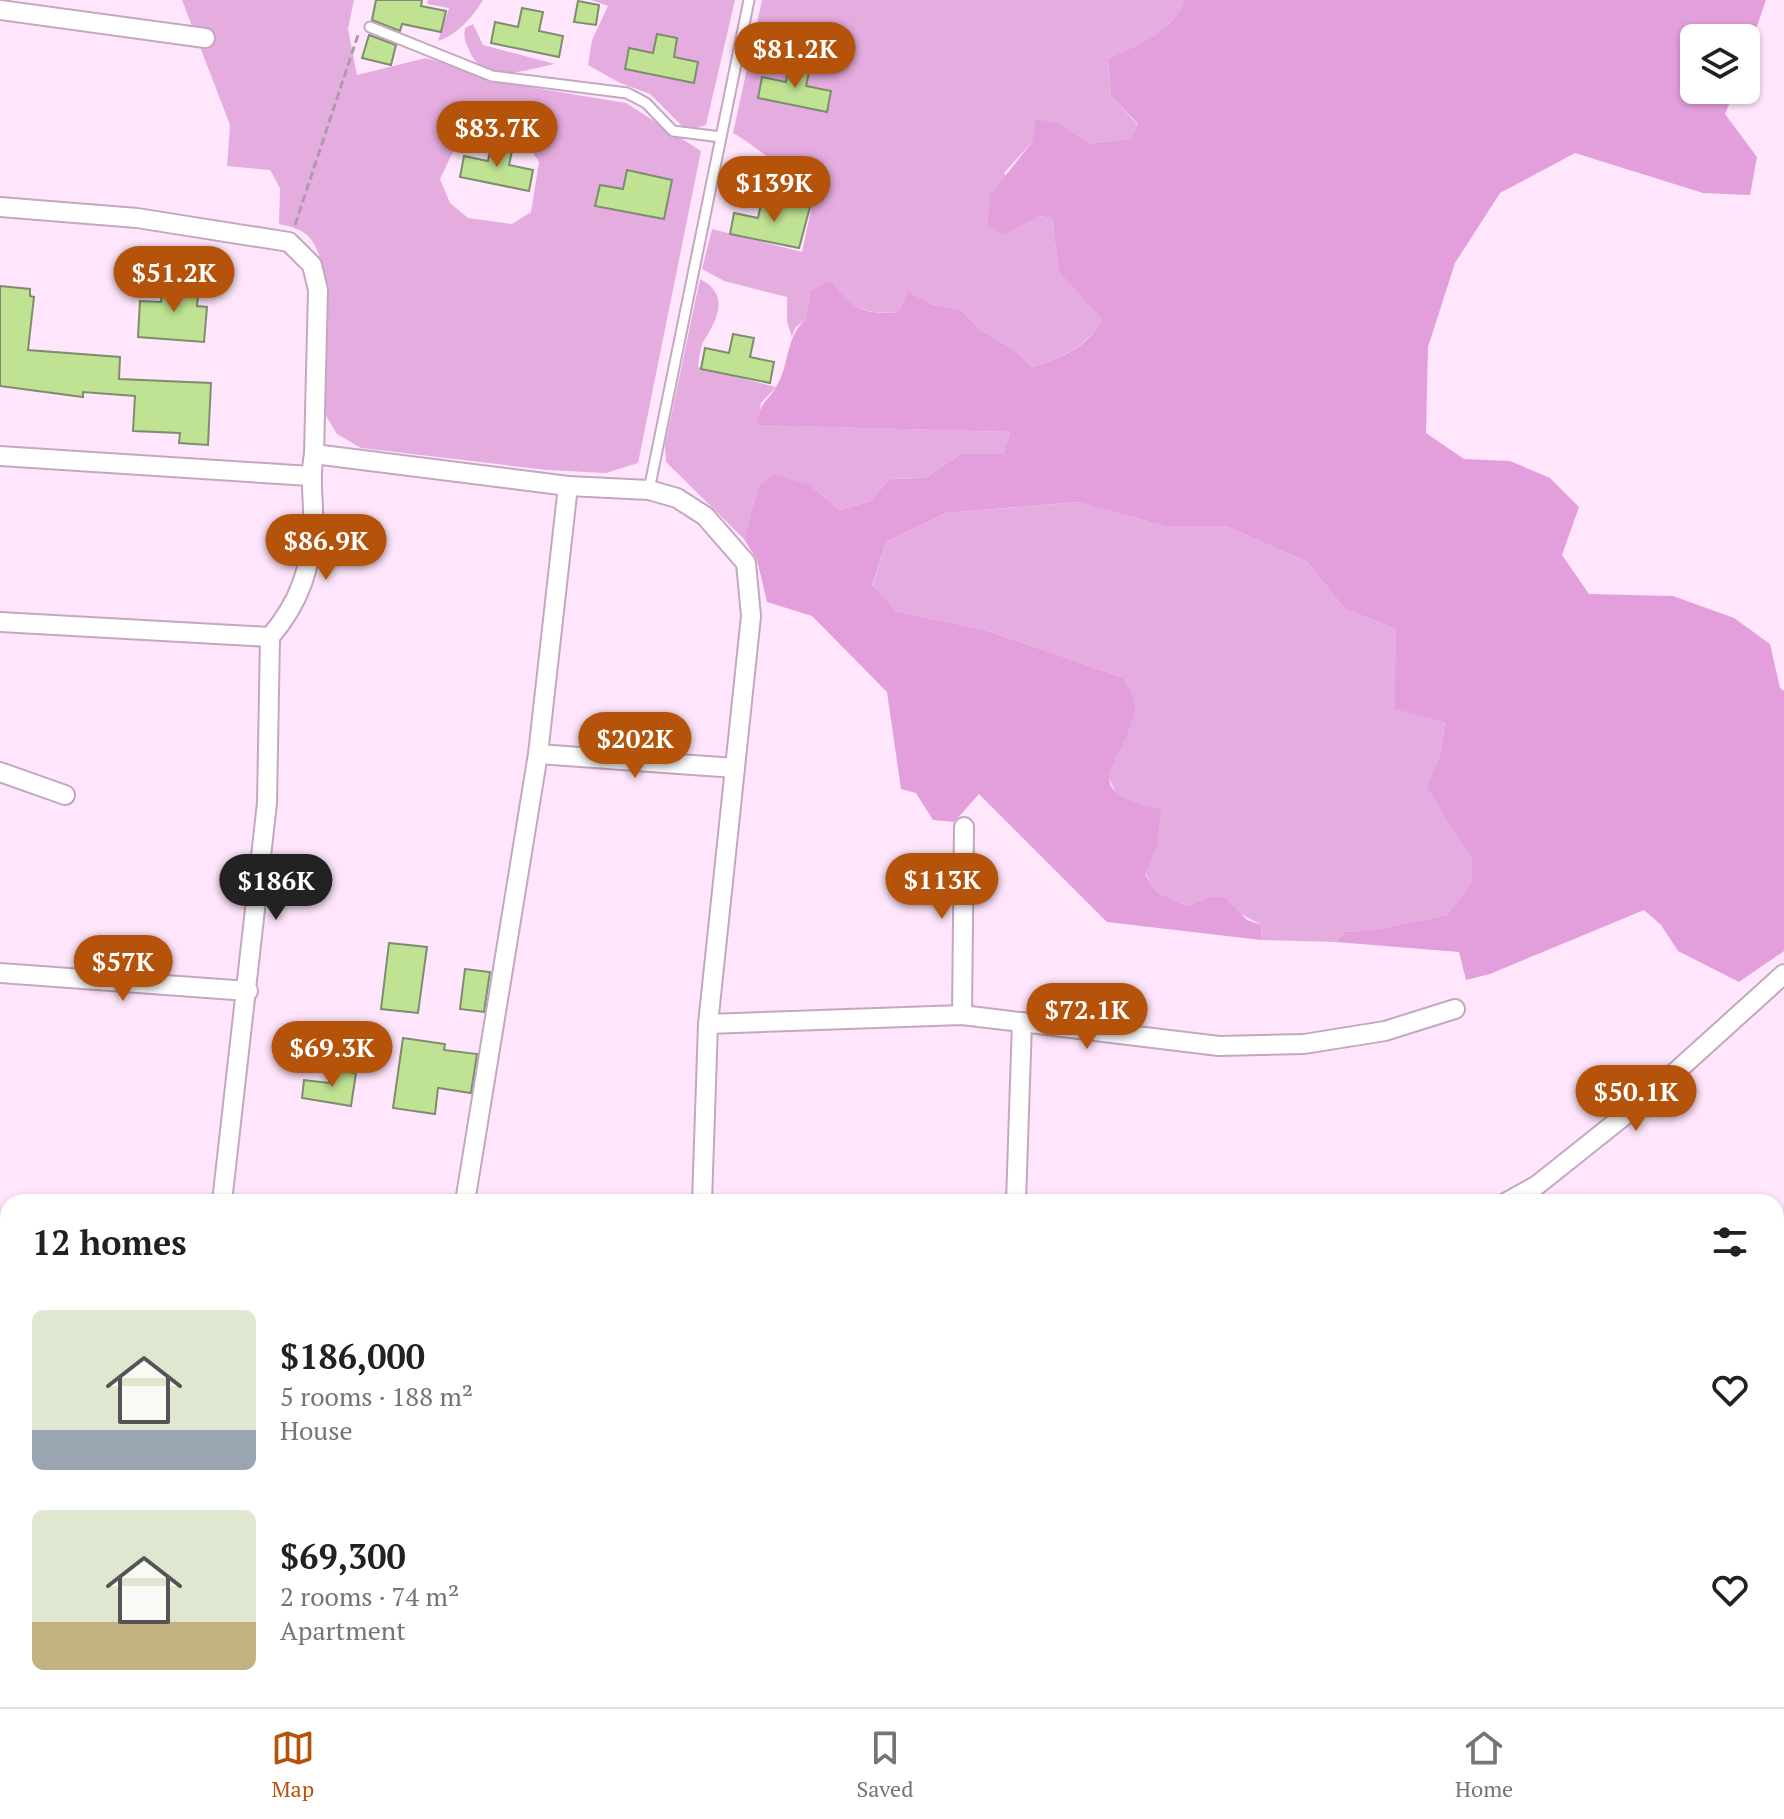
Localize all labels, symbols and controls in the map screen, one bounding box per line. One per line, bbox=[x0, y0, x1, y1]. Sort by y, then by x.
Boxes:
pin: $81.2K bbox=[730, 22, 860, 90]
map controls bbox=[1680, 24, 1760, 104]
button: layers bbox=[1680, 24, 1760, 104]
text: $81.2K bbox=[753, 31, 837, 65]
pin: $83.7K bbox=[432, 101, 562, 169]
text: $83.7K bbox=[455, 110, 539, 144]
pin: $139K bbox=[718, 156, 830, 224]
text: $139K bbox=[735, 165, 813, 199]
pin: $51.2K bbox=[109, 246, 239, 314]
text: $51.2K bbox=[132, 255, 216, 289]
pin: $86.9K bbox=[261, 514, 391, 582]
text: $86.9K bbox=[284, 523, 368, 557]
pin: $202K bbox=[579, 712, 691, 780]
text: $202K bbox=[596, 721, 674, 755]
pin: $113K bbox=[886, 853, 998, 921]
pin: $186K bbox=[220, 854, 332, 922]
text: $113K bbox=[903, 862, 981, 896]
text: $186K bbox=[237, 863, 315, 897]
pin: $57K bbox=[76, 935, 170, 1003]
text: $57K bbox=[92, 944, 154, 978]
pin: $72.1K bbox=[1022, 983, 1152, 1051]
text: $72.1K bbox=[1045, 992, 1129, 1026]
pin: $69.3K bbox=[267, 1021, 397, 1089]
text: $69.3K bbox=[290, 1030, 374, 1064]
pin: $50.1K bbox=[1571, 1065, 1701, 1133]
text: $50.1K bbox=[1594, 1074, 1678, 1108]
text: 12 homes bbox=[32, 1220, 187, 1265]
icon: filters bbox=[1708, 1220, 1752, 1264]
text: $186,000 bbox=[280, 1334, 425, 1379]
icon: home bbox=[96, 1342, 192, 1438]
icon: heart bbox=[1708, 1368, 1752, 1412]
text: 5 rooms · 188 m² bbox=[280, 1379, 473, 1413]
text: House bbox=[280, 1413, 353, 1447]
text: $69,300 bbox=[280, 1534, 406, 1579]
icon: home bbox=[96, 1542, 192, 1638]
icon: heart bbox=[1708, 1568, 1752, 1612]
text: 2 rooms · 74 m² bbox=[280, 1579, 459, 1613]
text: Apartment bbox=[280, 1613, 406, 1647]
tab: Map bbox=[271, 1726, 315, 1803]
tab: Saved bbox=[856, 1726, 913, 1803]
tab: Home bbox=[1455, 1726, 1513, 1803]

